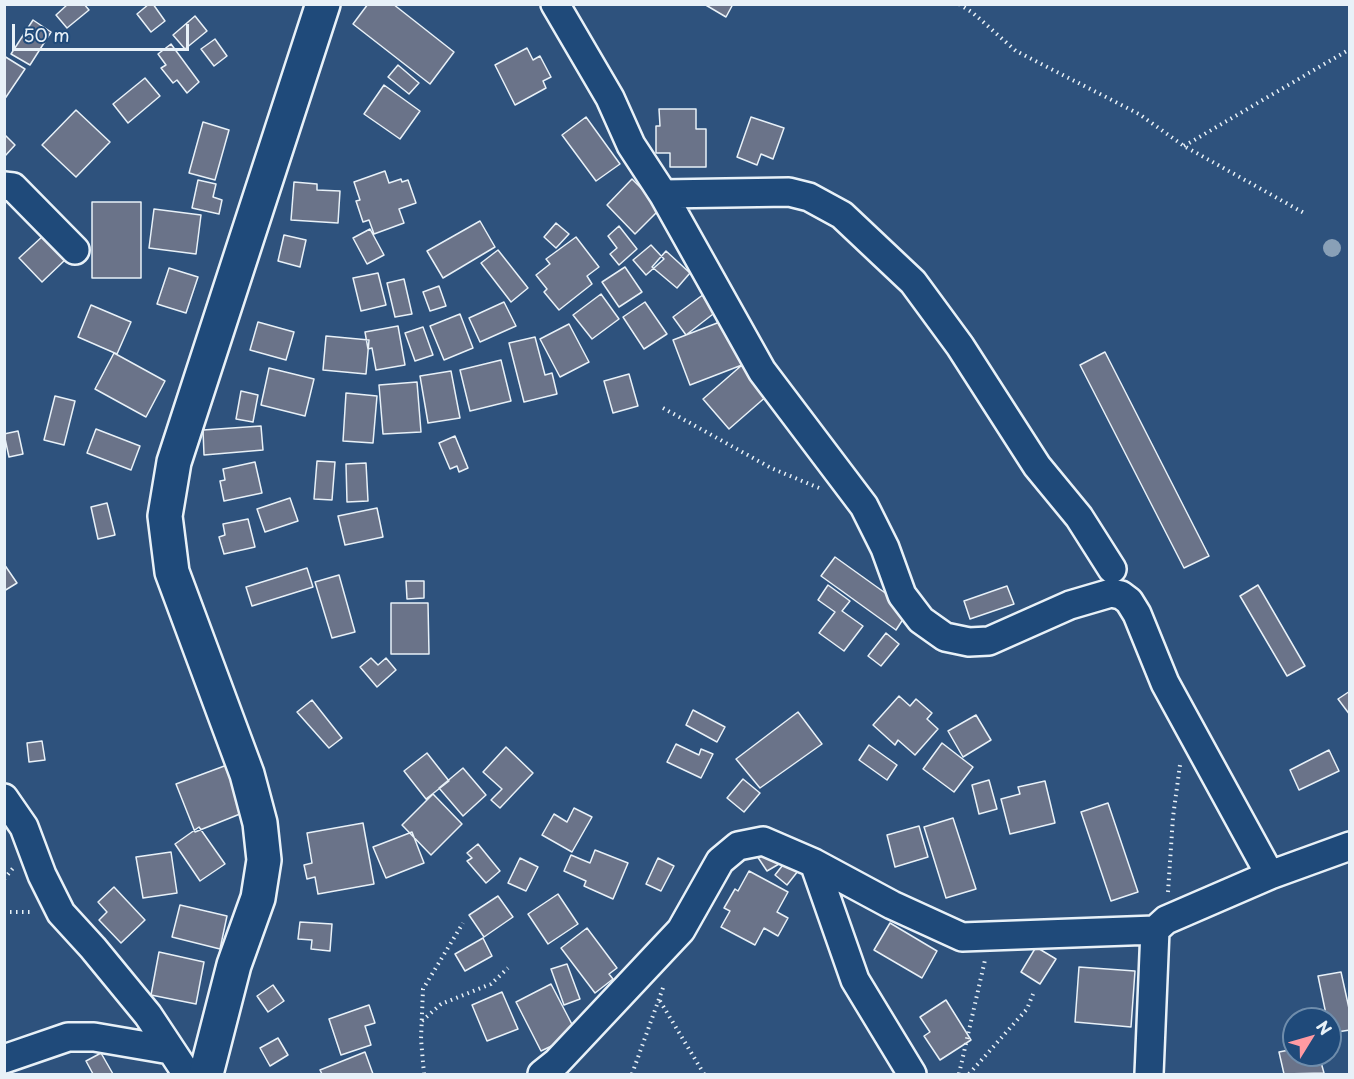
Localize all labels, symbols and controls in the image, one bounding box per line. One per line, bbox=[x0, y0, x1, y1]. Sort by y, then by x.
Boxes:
scale bar bbox=[15, 12, 192, 50]
text: 50 m bbox=[23, 21, 70, 48]
north arrow bbox=[1282, 1007, 1342, 1067]
text: N bbox=[1311, 1015, 1338, 1040]

